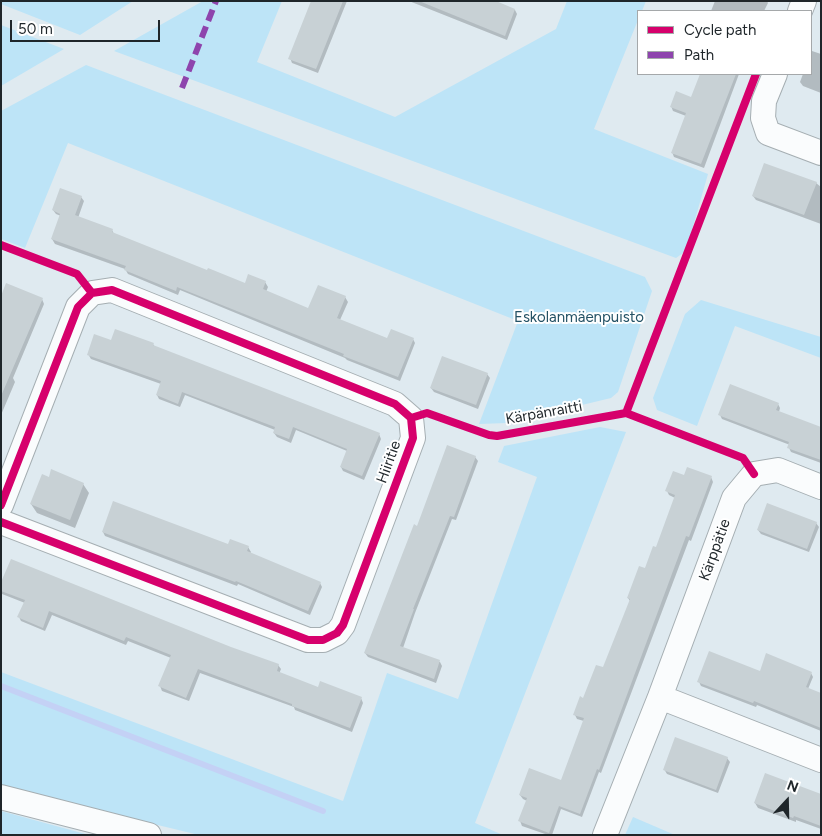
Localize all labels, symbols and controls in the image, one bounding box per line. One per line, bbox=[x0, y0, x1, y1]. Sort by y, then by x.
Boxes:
scale bar bbox=[12, 10, 162, 42]
legend bbox=[637, 10, 812, 75]
text: 50 m bbox=[18, 20, 53, 38]
text: Cycle path bbox=[684, 21, 756, 39]
text: Path bbox=[684, 46, 714, 64]
park label: Eskolanmäenpuisto bbox=[514, 309, 644, 327]
street label: Kärpänraitti bbox=[504, 397, 584, 429]
street label: Hiiritie bbox=[373, 438, 405, 486]
street label: Kärppätie bbox=[696, 517, 734, 583]
north arrow bbox=[762, 776, 812, 826]
text: N bbox=[784, 777, 801, 796]

